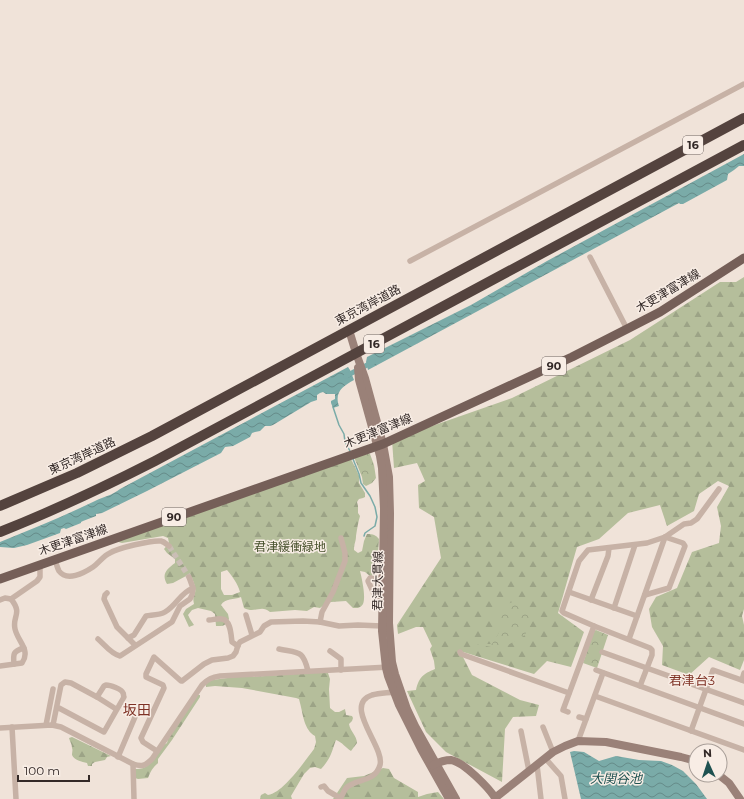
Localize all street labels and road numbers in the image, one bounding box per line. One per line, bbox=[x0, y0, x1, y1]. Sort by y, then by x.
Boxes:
road number: 16 bbox=[683, 136, 703, 154]
street label: 木更津富津線 bbox=[633, 266, 702, 316]
street label: 東京湾岸道路 bbox=[332, 281, 403, 328]
road number: 16 bbox=[364, 335, 384, 353]
road number: 90 bbox=[542, 357, 566, 375]
street label: 木更津富津線 bbox=[342, 410, 414, 451]
street label: 東京湾岸道路 bbox=[46, 434, 118, 478]
road number: 90 bbox=[162, 508, 186, 526]
street label: 木更津富津線 bbox=[36, 521, 109, 558]
street label: 君津大貫線 bbox=[369, 551, 386, 611]

